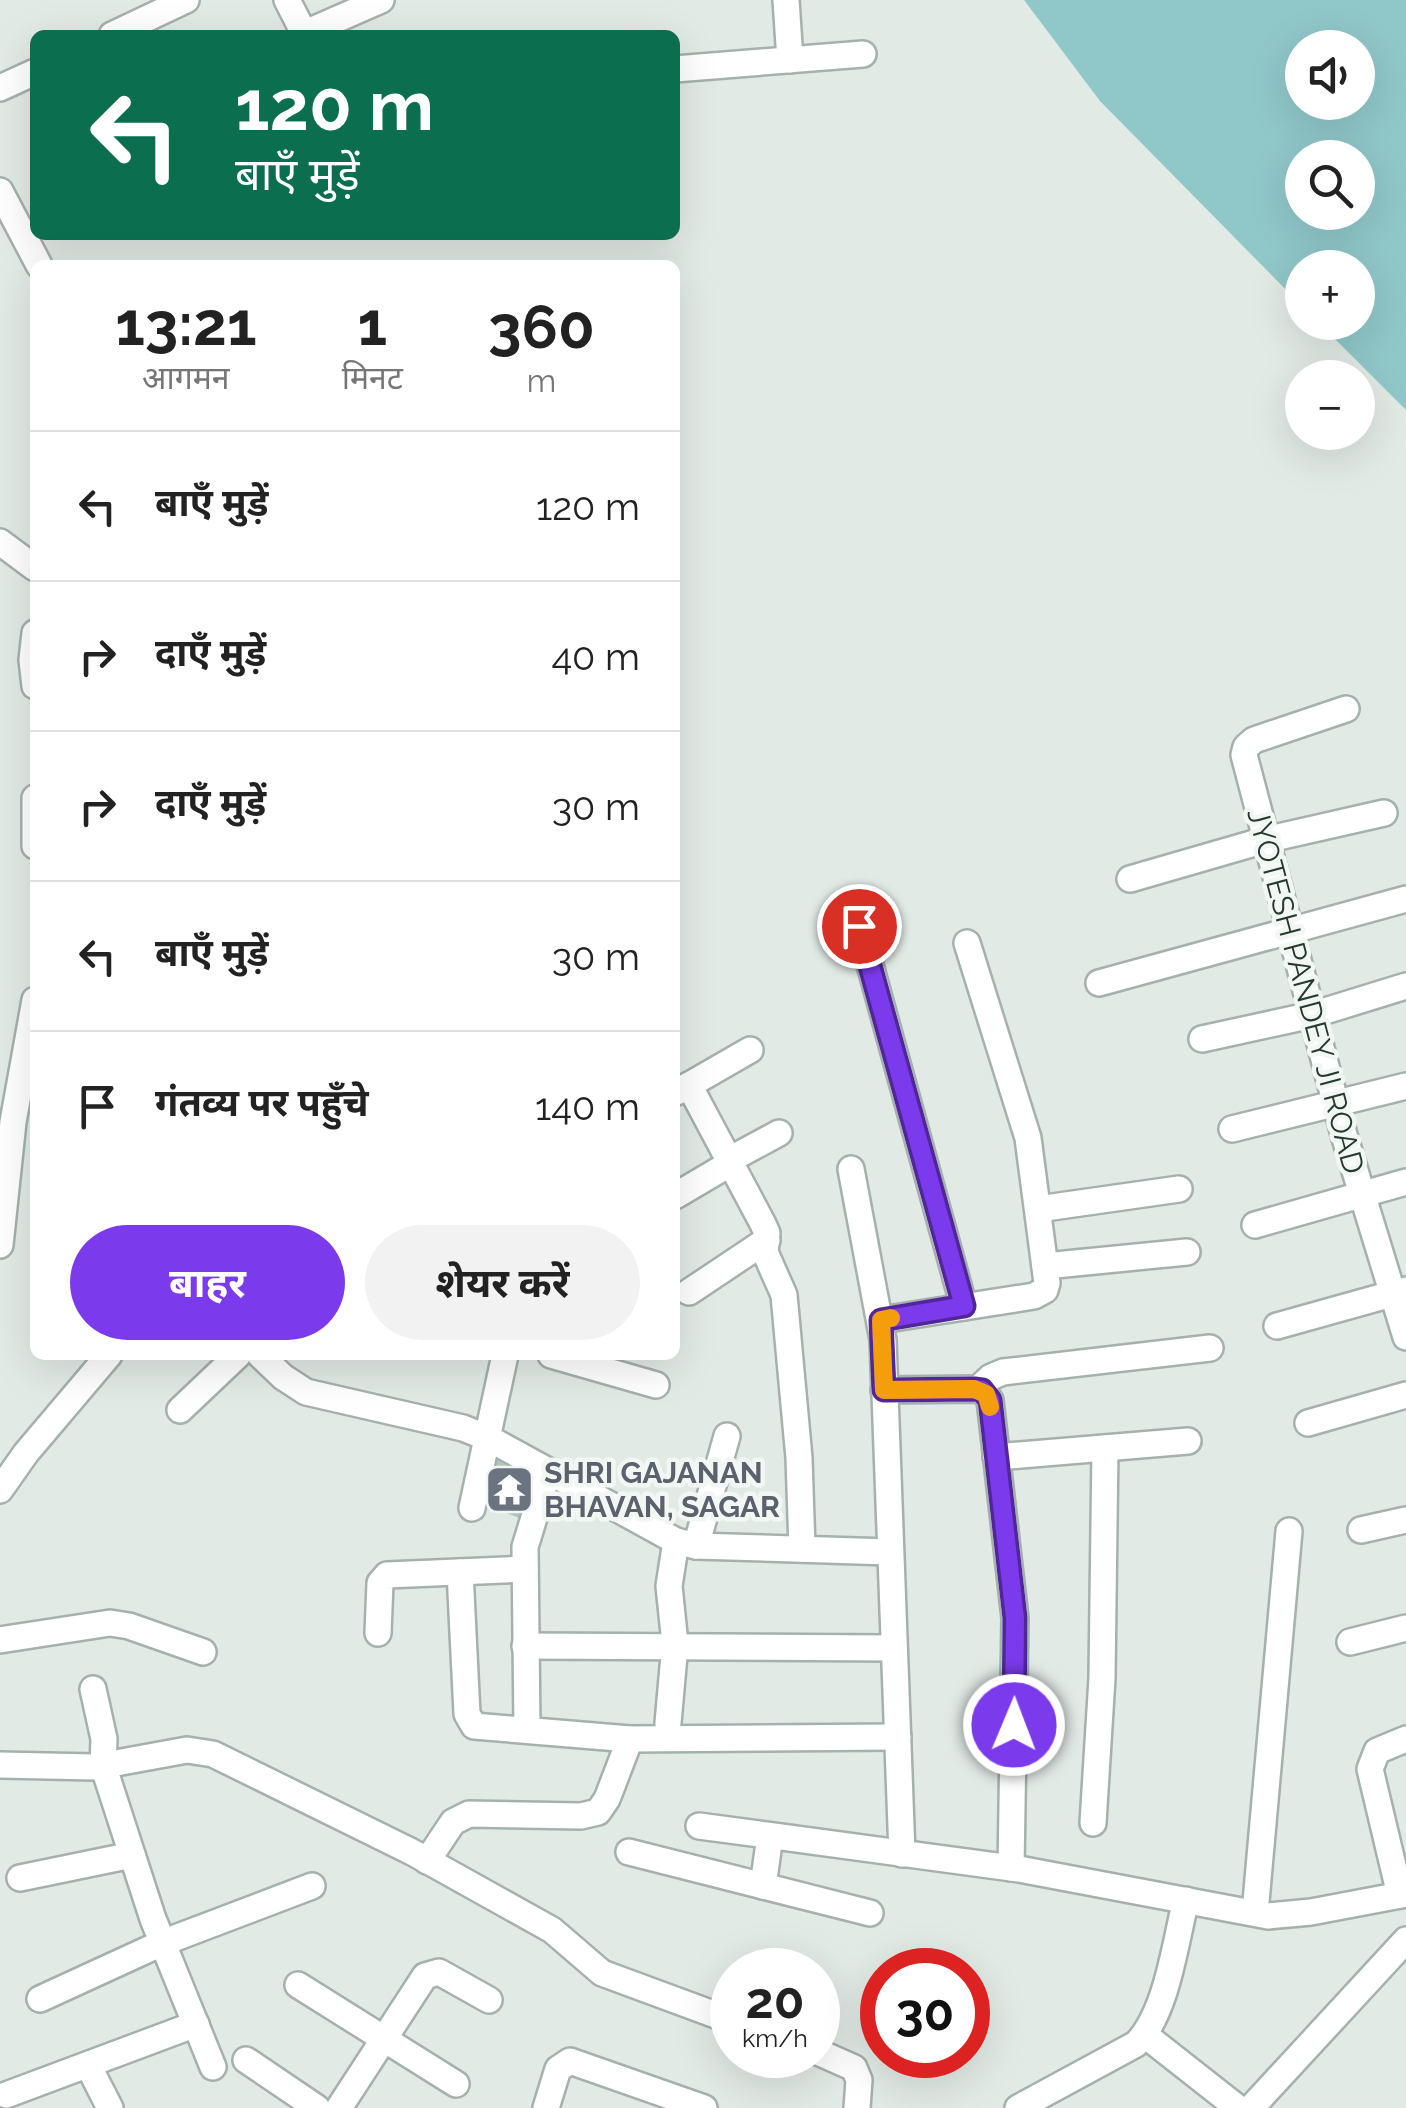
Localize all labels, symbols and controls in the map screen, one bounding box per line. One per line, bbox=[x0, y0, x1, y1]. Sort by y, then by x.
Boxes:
map controls bbox=[1285, 30, 1375, 450]
button: sound bbox=[1285, 30, 1375, 120]
text: 120 m bbox=[235, 64, 434, 146]
icon: left bbox=[70, 70, 200, 200]
button: search bbox=[1285, 140, 1375, 230]
text: बाएँ मुड़ें bbox=[235, 148, 360, 201]
button: + bbox=[1285, 250, 1375, 340]
text: 13:21 bbox=[115, 289, 257, 359]
text: 1 bbox=[358, 289, 387, 359]
text: 360 bbox=[488, 292, 595, 362]
text: आगमन bbox=[142, 359, 230, 396]
text: मिनट bbox=[342, 359, 403, 396]
button: − bbox=[1285, 360, 1375, 450]
text: m bbox=[527, 362, 556, 399]
icon: left bbox=[70, 479, 125, 534]
text: बाएँ मुड़ें bbox=[155, 480, 268, 525]
text: 120 m bbox=[536, 484, 640, 529]
icon: right bbox=[70, 629, 125, 684]
text: दाएँ मुड़ें bbox=[155, 630, 266, 675]
text: 40 m bbox=[551, 634, 640, 679]
icon: right bbox=[70, 779, 125, 834]
text: दाएँ मुड़ें bbox=[155, 780, 266, 825]
text: 30 m bbox=[552, 784, 640, 829]
street label: JYOTESH PANDEY JI ROAD bbox=[1240, 804, 1372, 1178]
pin bbox=[817, 884, 902, 969]
icon: arrive bbox=[832, 899, 887, 954]
icon: left bbox=[70, 929, 125, 984]
text: बाएँ मुड़ें bbox=[155, 930, 268, 975]
text: 30 m bbox=[552, 934, 640, 979]
icon: arrive bbox=[70, 1079, 125, 1134]
text: गंतव्य पर पहुँचे bbox=[155, 1080, 369, 1125]
text: 140 m bbox=[535, 1084, 640, 1129]
button: बाहर bbox=[70, 1225, 345, 1340]
button: शेयर करें bbox=[365, 1225, 640, 1340]
place label: SHRI GAJANAN BHAVAN, SAGAR bbox=[544, 1455, 780, 1524]
temple icon: SHRI GAJANAN BHAVAN, SAGAR bbox=[483, 1463, 535, 1515]
position arrow bbox=[962, 1673, 1066, 1777]
speed limit sign: 30 bbox=[860, 1948, 990, 2078]
text: 20 bbox=[746, 1971, 804, 2030]
text: km/h bbox=[742, 2023, 808, 2053]

